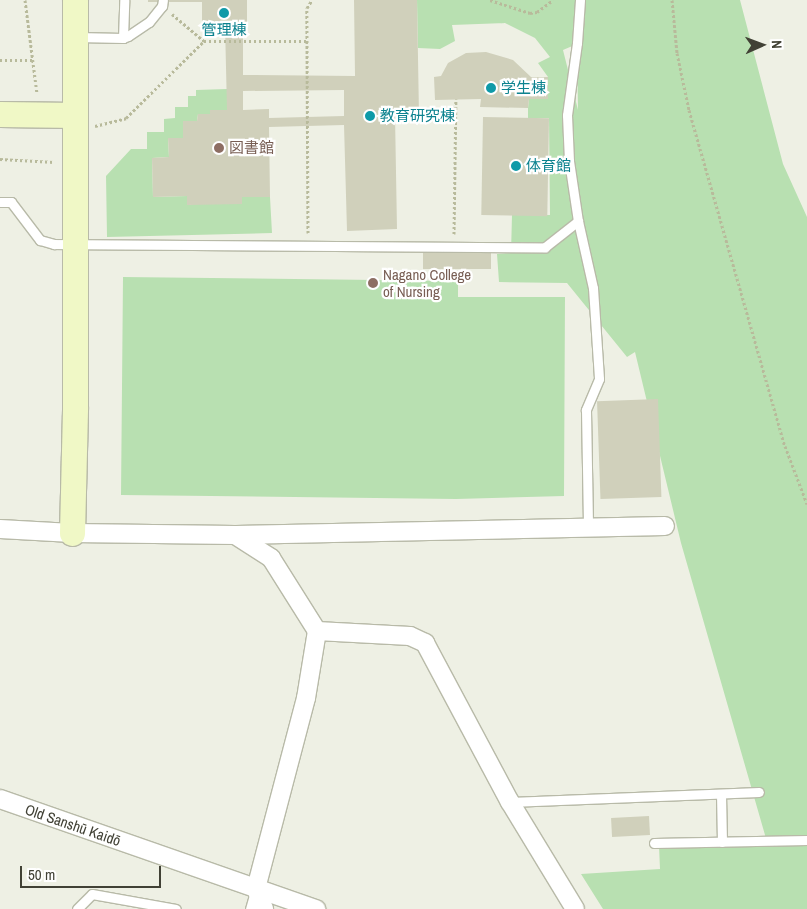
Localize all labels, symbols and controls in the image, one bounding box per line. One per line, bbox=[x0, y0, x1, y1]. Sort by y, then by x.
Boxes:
marker: 管理棟 bbox=[218, 7, 230, 19]
north arrow bbox=[737, 20, 787, 70]
place label: 管理棟 bbox=[202, 21, 246, 39]
text: N bbox=[768, 40, 786, 49]
place label: 学生棟 bbox=[501, 79, 546, 97]
marker: 学生棟 bbox=[485, 82, 497, 94]
place label: 教育研究棟 bbox=[380, 107, 455, 125]
marker: 教育研究棟 bbox=[364, 110, 376, 122]
place label: 図書館 bbox=[229, 139, 274, 157]
marker: 図書館 bbox=[213, 142, 225, 154]
place label: 体育館 bbox=[526, 157, 571, 175]
marker: 体育館 bbox=[510, 160, 522, 172]
place label: Nagano College of Nursing bbox=[383, 265, 471, 300]
marker: Nagano College of Nursing bbox=[367, 277, 379, 289]
street label: Old Sanshū Kaidō bbox=[23, 800, 123, 850]
scale bar bbox=[22, 856, 164, 888]
text: 50 m bbox=[28, 864, 55, 885]

